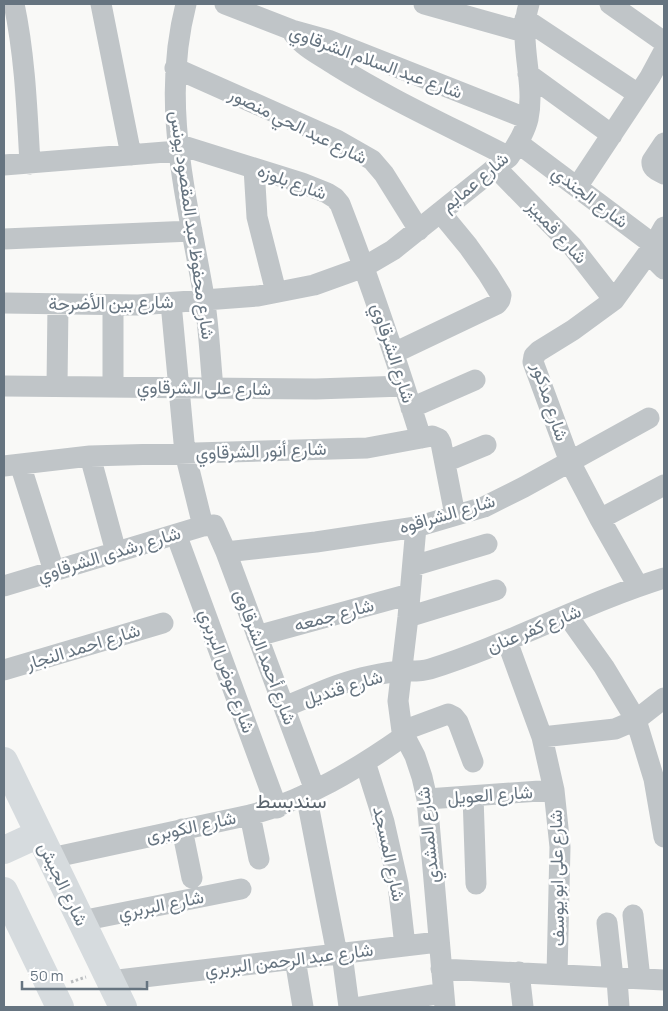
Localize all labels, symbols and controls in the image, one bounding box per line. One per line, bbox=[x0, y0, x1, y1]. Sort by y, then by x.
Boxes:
street label: شارع عبد السلام الشرقاوي bbox=[285, 19, 466, 107]
street label: شارع عبد الحي منصور bbox=[223, 81, 371, 173]
street label: شارع محفوظ عبد المقصود يونس bbox=[164, 109, 221, 341]
street label: شارع عمايم bbox=[436, 146, 514, 217]
street label: شارع بلوزه bbox=[254, 157, 330, 206]
street label: شارع الجندي bbox=[545, 160, 634, 236]
street label: شارع قمبيز bbox=[521, 194, 593, 269]
street label: شارع بين الأضرحة bbox=[48, 289, 174, 316]
street label: شارع الشرقاوي bbox=[363, 300, 421, 407]
street label: شارع مدكور bbox=[526, 359, 575, 444]
street label: شارع على الشرقاوي bbox=[137, 374, 271, 404]
street label: شارع أنور الشرقاوي bbox=[195, 436, 327, 468]
street label: شارع الشراقوه bbox=[396, 488, 498, 539]
street label: شارع رشدى الشرقاوي bbox=[34, 520, 184, 590]
street label: شارع أحمد الشرقاوى bbox=[228, 585, 303, 728]
street label: شارع جمعه bbox=[291, 592, 377, 637]
street label: شارع كفر عنان bbox=[483, 598, 585, 659]
street label: شارع عوض البربري bbox=[191, 605, 262, 737]
street label: شارع احمد النجار bbox=[22, 617, 143, 676]
street label: شارع قنديل bbox=[300, 664, 386, 711]
street label: شارع العويل bbox=[446, 779, 534, 810]
street label: شارع المشدي bbox=[410, 785, 448, 885]
district label: سندبسط bbox=[255, 787, 327, 814]
street label: شارع المسجد bbox=[367, 804, 412, 904]
street label: شارع الكوبرى bbox=[144, 805, 238, 848]
street label: شارع على ابو يوسف bbox=[543, 809, 570, 947]
street label: شارع الجيش bbox=[32, 838, 94, 930]
street label: شارع البربري bbox=[116, 884, 207, 928]
street label: شارع عبد الرحمن البربري bbox=[203, 937, 375, 985]
scale bar bbox=[22, 958, 148, 990]
text: 50 m bbox=[30, 965, 64, 986]

